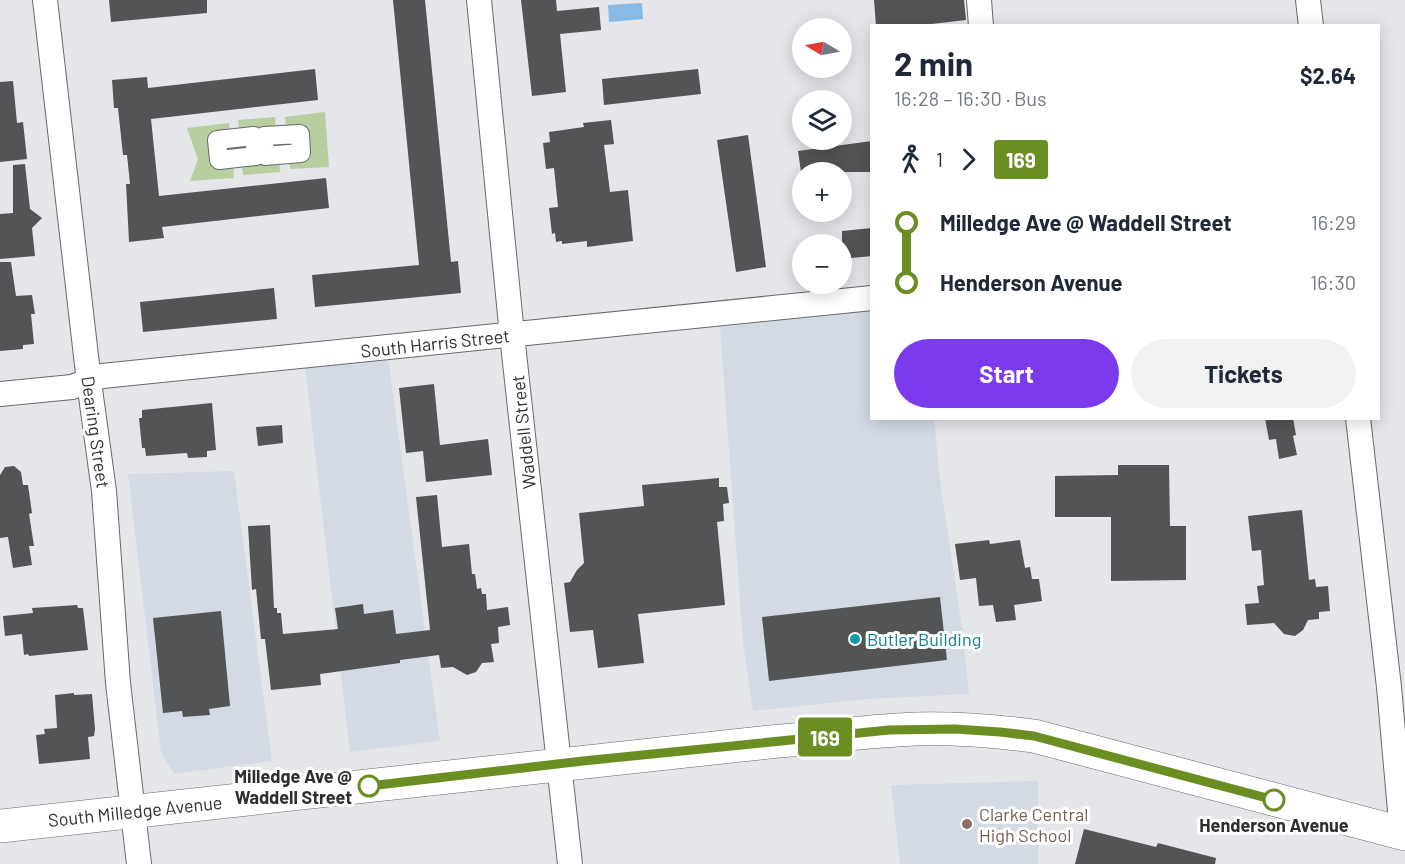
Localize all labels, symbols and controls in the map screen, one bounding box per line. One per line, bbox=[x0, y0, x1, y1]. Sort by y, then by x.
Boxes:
north arrow bbox=[792, 18, 852, 78]
map controls bbox=[792, 18, 852, 294]
text: 2 min bbox=[894, 43, 973, 83]
text: $2.64 bbox=[1300, 62, 1356, 88]
text: 16:28 – 16:30 · Bus bbox=[894, 86, 1047, 110]
button: layers bbox=[792, 90, 852, 150]
icon: walk bbox=[894, 143, 927, 176]
icon: forward bbox=[952, 143, 985, 176]
text: 1 bbox=[936, 147, 943, 171]
text: 169 bbox=[1006, 147, 1036, 172]
button: + bbox=[792, 162, 852, 222]
text: Milledge Ave @ Waddell Street bbox=[940, 209, 1232, 235]
text: 16:29 bbox=[1311, 210, 1356, 234]
button: − bbox=[792, 234, 852, 294]
text: Henderson Avenue bbox=[940, 269, 1123, 295]
text: 16:30 bbox=[1310, 270, 1356, 294]
street label: South Harris Street bbox=[359, 324, 511, 362]
button: Start bbox=[894, 339, 1119, 408]
button: Tickets bbox=[1131, 339, 1356, 408]
street label: Dearing Street bbox=[77, 374, 115, 490]
street label: Waddell Street bbox=[506, 374, 540, 490]
place label: Butler Building bbox=[867, 628, 981, 650]
marker: Butler Building bbox=[848, 632, 862, 646]
line badge: 169 bbox=[790, 718, 860, 756]
text: 169 bbox=[810, 725, 840, 750]
place label: Milledge Ave @ Waddell Street bbox=[234, 765, 352, 808]
marker: Milledge Ave @ Waddell Street bbox=[358, 775, 380, 797]
marker: Henderson Avenue bbox=[1263, 789, 1285, 811]
street label: South Milledge Avenue bbox=[47, 791, 223, 831]
place label: Clarke Central High School bbox=[979, 803, 1088, 846]
place label: Henderson Avenue bbox=[1199, 814, 1349, 836]
marker: Clarke Central High School bbox=[960, 817, 974, 831]

